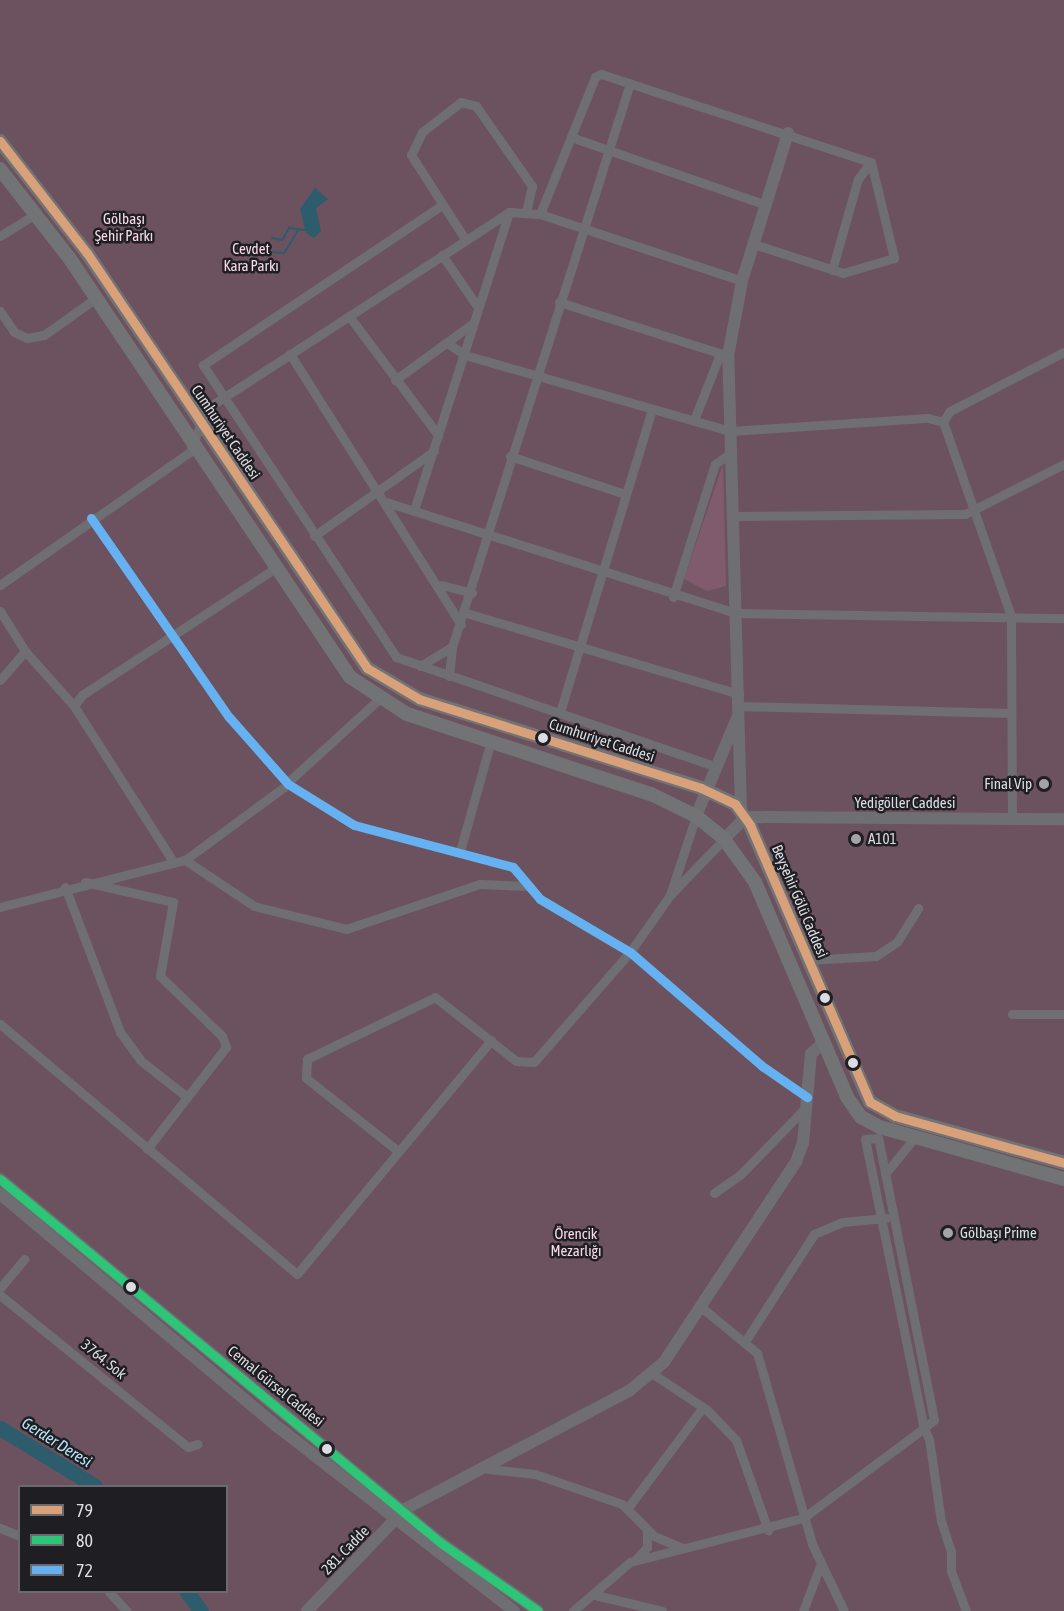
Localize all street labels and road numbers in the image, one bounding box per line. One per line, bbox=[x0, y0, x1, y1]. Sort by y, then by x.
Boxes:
street label: Cumhuriyet Caddesi bbox=[188, 381, 264, 483]
street label: Cumhuriyet Caddesi bbox=[547, 714, 657, 766]
street label: Yedigöller Caddesi bbox=[855, 794, 955, 812]
street label: Beyşehir Gölü Caddesi bbox=[768, 842, 832, 960]
street label: 3764. Sok bbox=[78, 1335, 130, 1383]
street label: Cemal Gürsel Caddesi bbox=[224, 1342, 328, 1430]
street label: 281. Cadde bbox=[317, 1522, 373, 1578]

